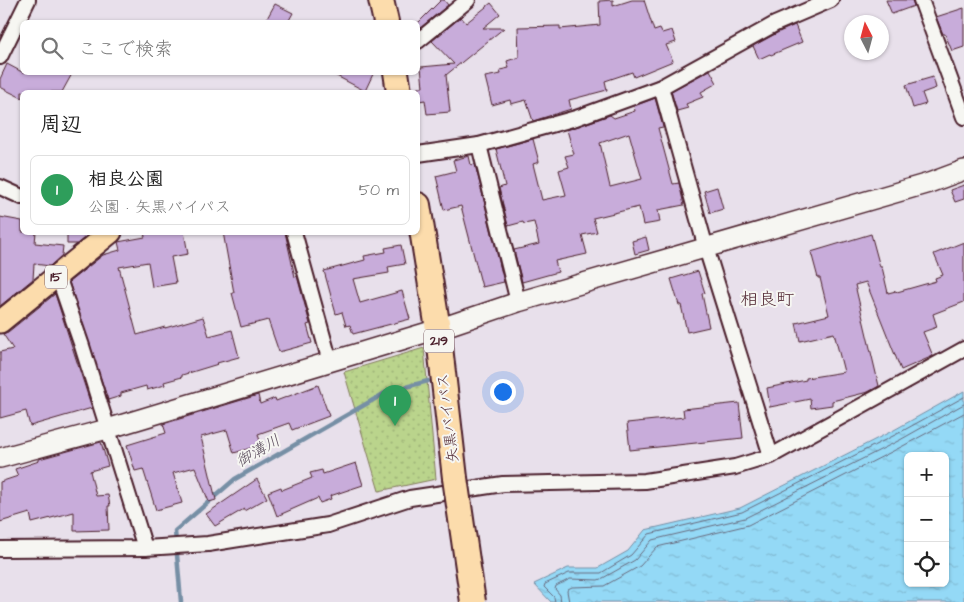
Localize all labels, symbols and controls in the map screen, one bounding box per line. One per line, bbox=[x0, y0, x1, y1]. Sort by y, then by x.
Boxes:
north arrow bbox=[844, 15, 889, 60]
search box bbox=[20, 20, 420, 75]
icon: search bbox=[38, 34, 66, 62]
text: ここで検索 bbox=[78, 36, 173, 63]
text: 周辺 bbox=[40, 110, 82, 139]
text: 相良公園 bbox=[88, 166, 164, 193]
text: 1 bbox=[56, 179, 58, 201]
text: 50 m bbox=[359, 179, 399, 201]
text: 公園 · 矢黒バイパス bbox=[88, 196, 231, 218]
road number: 15 bbox=[45, 266, 67, 288]
district label: 相良町 bbox=[740, 287, 794, 312]
road number: 219 bbox=[424, 330, 454, 352]
street label: 矢黒バイパス bbox=[432, 372, 464, 464]
your location bbox=[490, 379, 516, 405]
pin: 1 bbox=[379, 385, 411, 426]
water label: 御溝川 bbox=[232, 429, 284, 473]
map controls bbox=[904, 452, 949, 587]
button: + bbox=[904, 452, 949, 497]
button: − bbox=[904, 497, 949, 542]
button: locate bbox=[904, 542, 949, 587]

